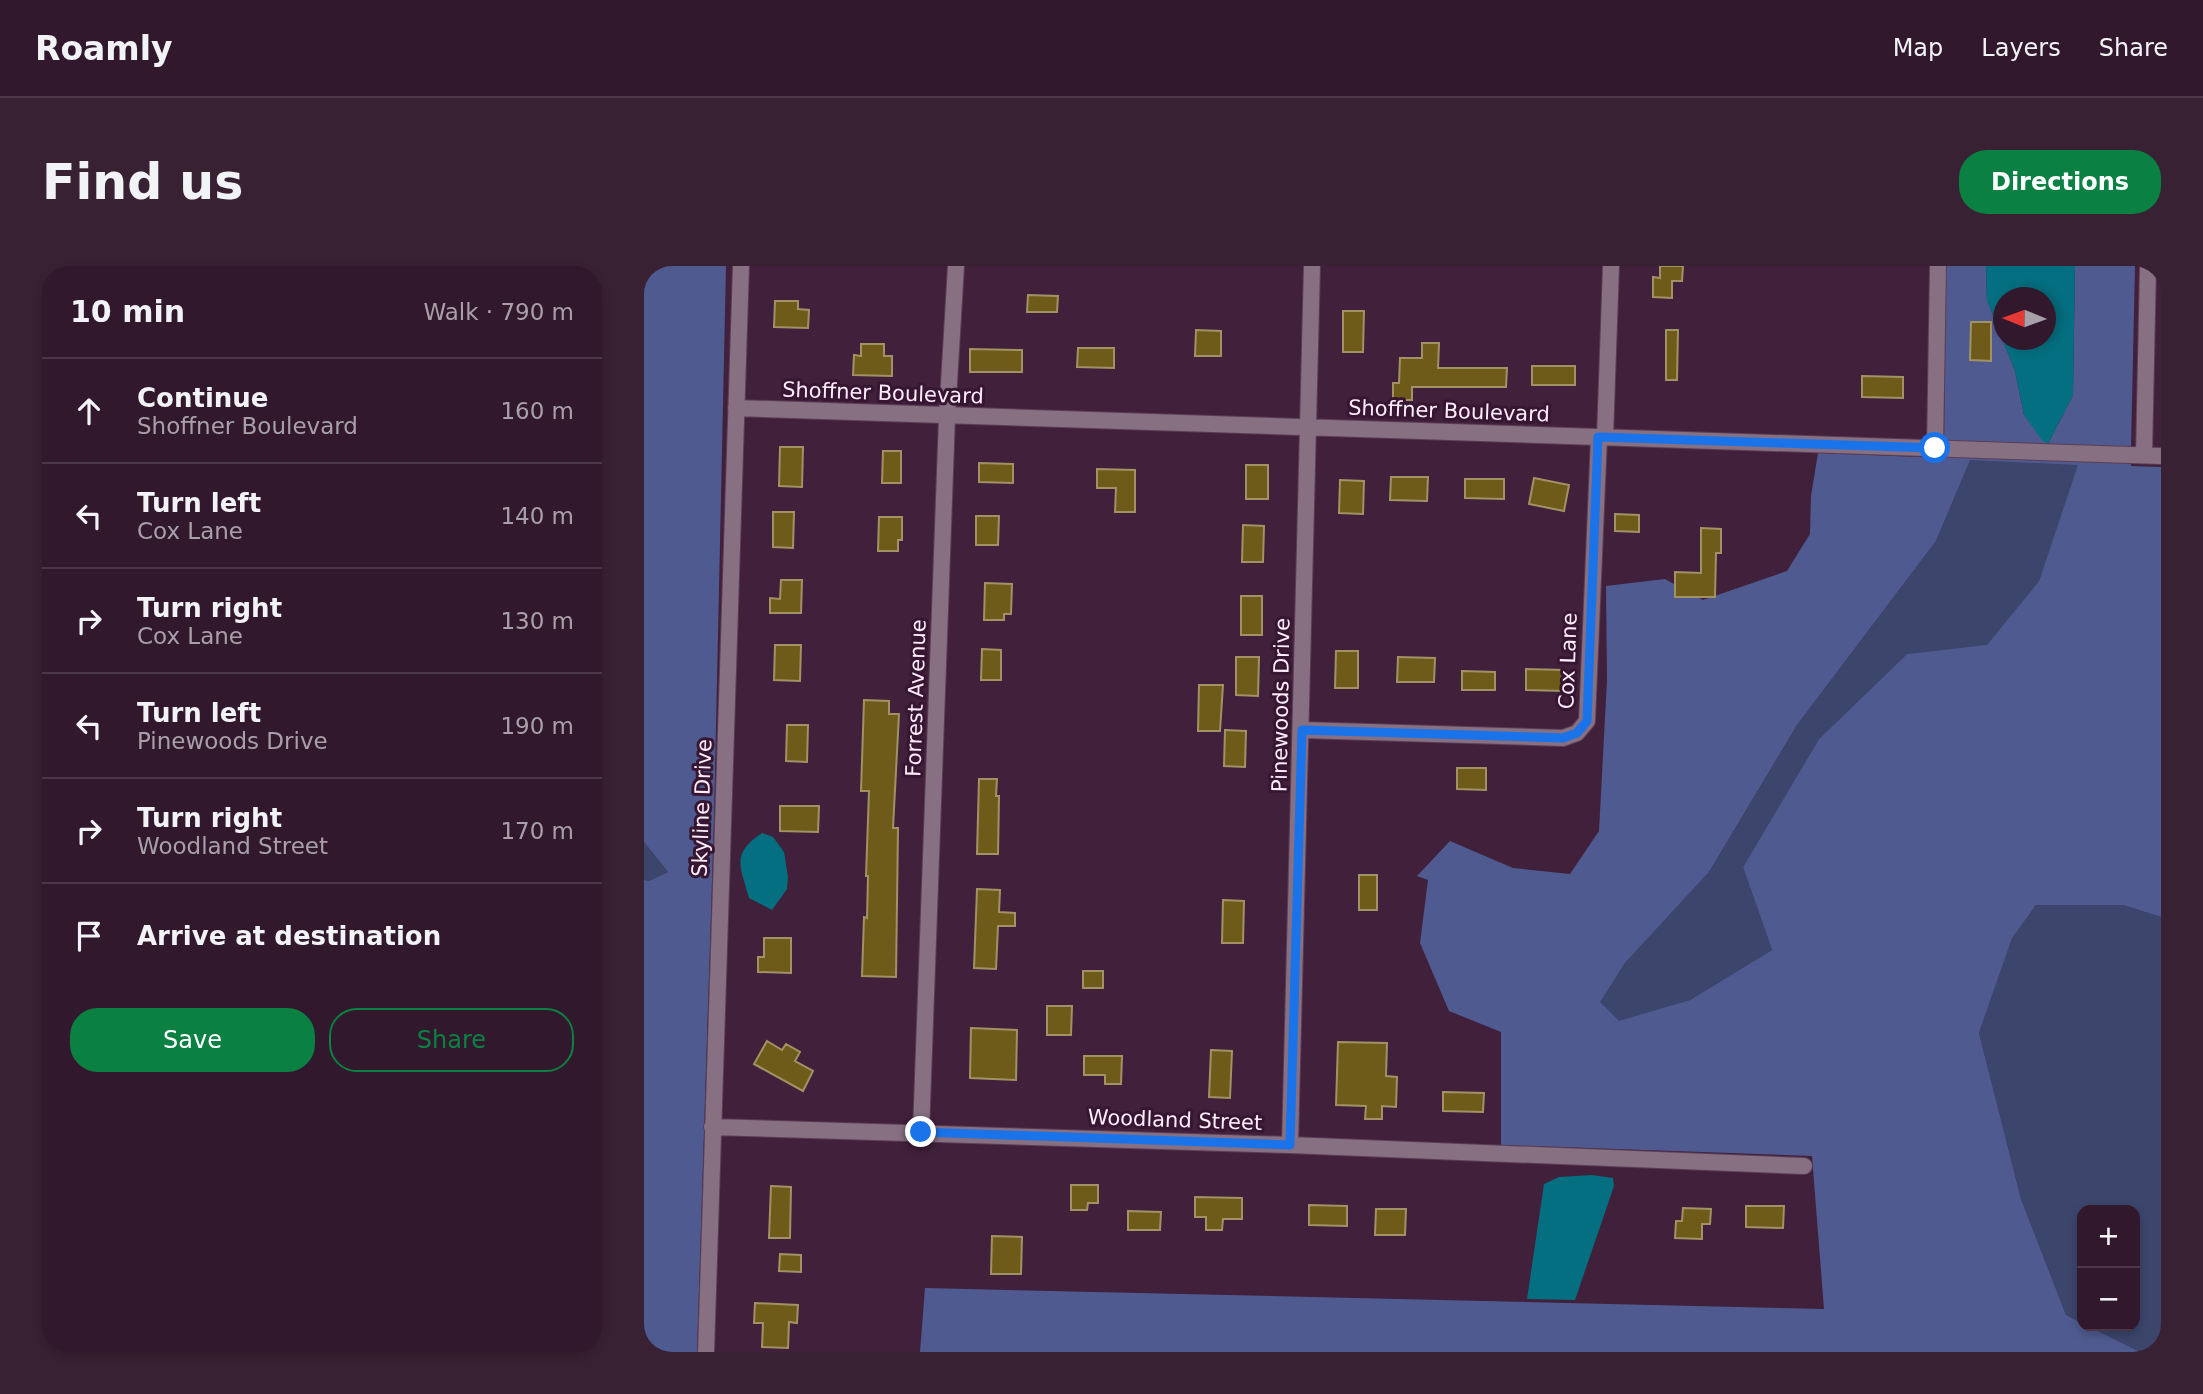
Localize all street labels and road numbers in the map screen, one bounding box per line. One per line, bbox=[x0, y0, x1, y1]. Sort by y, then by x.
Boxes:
street label: Shoffner Boulevard bbox=[782, 377, 984, 409]
street label: Shoffner Boulevard bbox=[1348, 395, 1550, 427]
street label: Cox Lane bbox=[1554, 612, 1582, 710]
street label: Pinewoods Drive bbox=[1267, 618, 1295, 792]
street label: Forrest Avenue bbox=[901, 619, 931, 777]
street label: Skyline Drive bbox=[688, 739, 716, 877]
street label: Woodland Street bbox=[1087, 1105, 1263, 1135]

